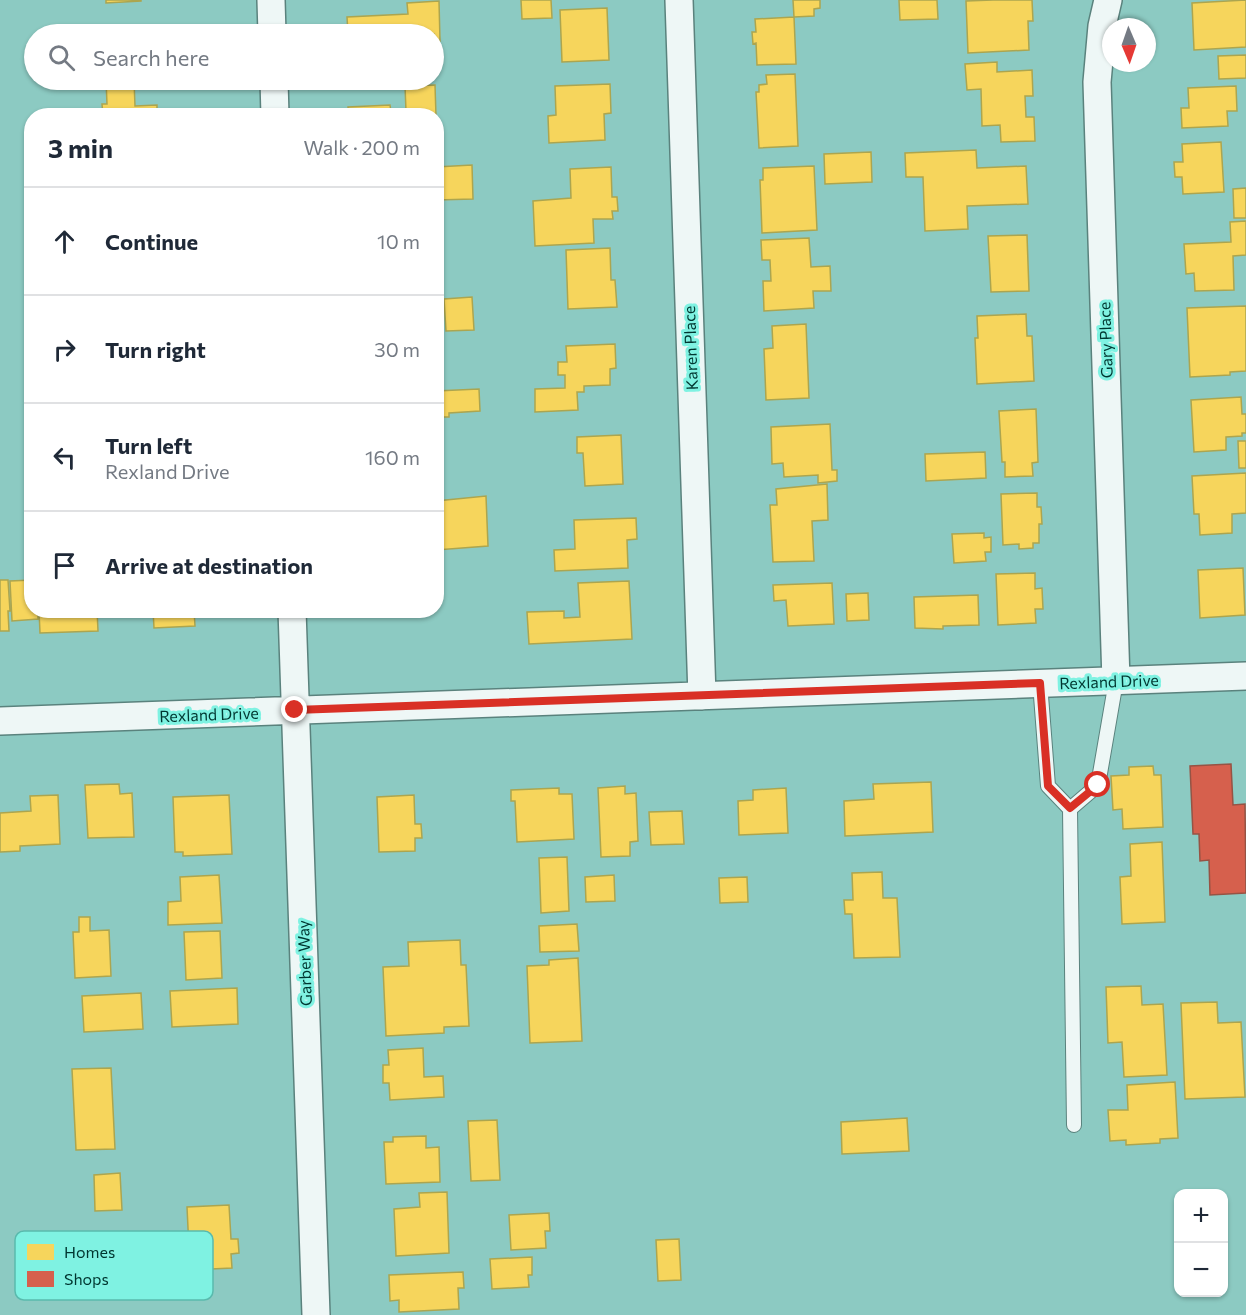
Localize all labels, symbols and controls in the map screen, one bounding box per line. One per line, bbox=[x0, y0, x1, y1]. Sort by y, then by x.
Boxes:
north arrow bbox=[1102, 18, 1156, 72]
search box bbox=[24, 24, 444, 90]
icon: search bbox=[45, 41, 78, 74]
text: Search here bbox=[93, 44, 209, 71]
text: 3 min bbox=[48, 132, 113, 163]
text: Walk · 200 m bbox=[303, 135, 420, 159]
icon: ahead bbox=[48, 225, 81, 258]
text: Continue bbox=[105, 228, 198, 255]
text: 10 m bbox=[377, 229, 420, 253]
street label: Gary Place bbox=[1094, 301, 1116, 379]
street label: Karen Place bbox=[679, 305, 701, 391]
icon: right bbox=[48, 333, 81, 366]
text: Turn right bbox=[105, 336, 206, 363]
text: 30 m bbox=[374, 337, 420, 361]
text: Turn left bbox=[105, 432, 192, 459]
icon: left bbox=[48, 441, 81, 474]
text: 160 m bbox=[365, 445, 420, 469]
text: Rexland Drive bbox=[105, 459, 230, 483]
icon: arrive bbox=[48, 549, 81, 582]
text: Arrive at destination bbox=[105, 552, 313, 579]
street label: Rexland Drive bbox=[1059, 670, 1159, 692]
route end bbox=[281, 696, 307, 722]
street label: Rexland Drive bbox=[159, 703, 259, 725]
route start bbox=[1084, 771, 1110, 797]
street label: Garber Way bbox=[293, 920, 315, 1006]
map controls bbox=[1174, 1189, 1228, 1297]
button: + bbox=[1174, 1189, 1228, 1243]
legend bbox=[15, 1231, 213, 1300]
text: Homes bbox=[64, 1242, 115, 1261]
button: − bbox=[1174, 1243, 1228, 1297]
text: Shops bbox=[64, 1269, 109, 1288]

